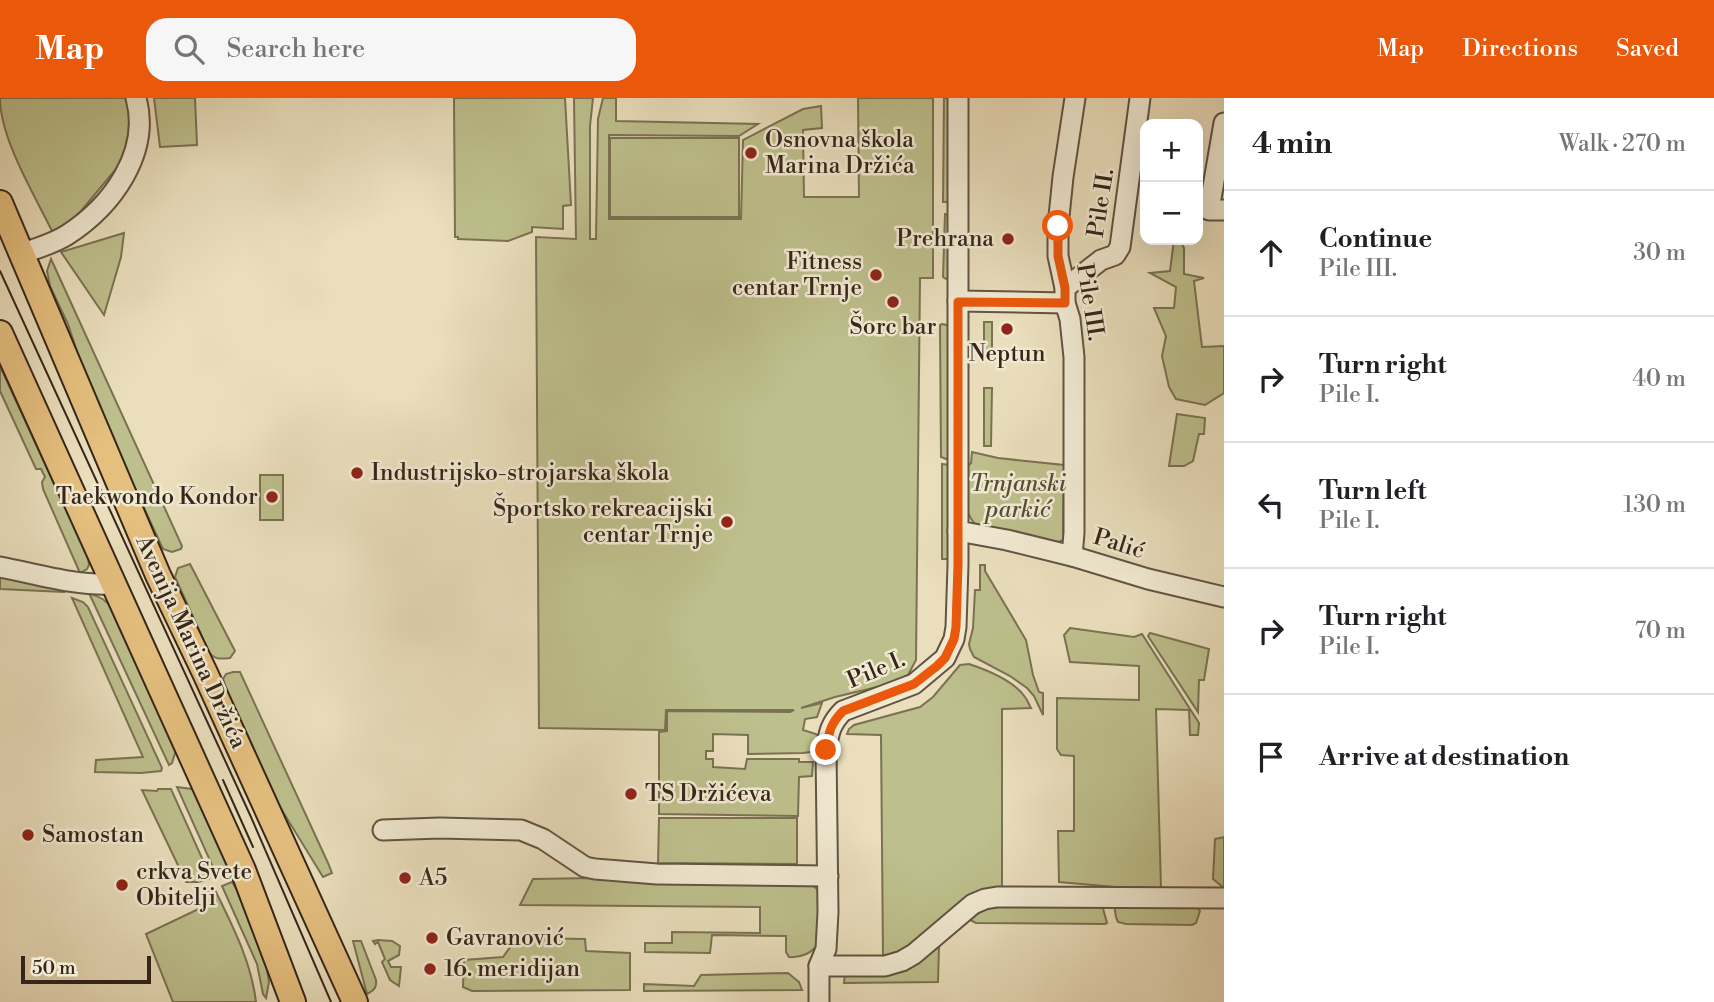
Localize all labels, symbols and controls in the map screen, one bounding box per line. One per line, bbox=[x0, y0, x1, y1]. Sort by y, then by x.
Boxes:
search box bbox=[146, 18, 636, 81]
text: Map bbox=[35, 29, 104, 70]
icon: search bbox=[170, 30, 208, 68]
text: Search here bbox=[226, 33, 365, 65]
text: Map bbox=[1377, 34, 1424, 64]
text: Directions bbox=[1462, 34, 1578, 64]
text: Saved bbox=[1616, 34, 1679, 64]
map controls bbox=[1140, 119, 1203, 245]
button: + bbox=[1140, 119, 1203, 182]
text: 4 min bbox=[1252, 125, 1332, 163]
place label: Osnovna škola Marina Držića bbox=[765, 126, 915, 180]
text: Walk · 270 m bbox=[1559, 130, 1686, 158]
marker: Osnovna škola Marina Držića bbox=[743, 145, 759, 161]
street label: Pile II. bbox=[1082, 167, 1120, 239]
button: − bbox=[1140, 182, 1203, 245]
route start bbox=[1042, 210, 1073, 241]
text: Continue bbox=[1319, 223, 1432, 255]
place label: Prehrana bbox=[896, 225, 994, 253]
marker: Prehrana bbox=[1000, 231, 1016, 247]
icon: ahead bbox=[1252, 234, 1290, 272]
text: 30 m bbox=[1633, 239, 1686, 267]
place label: Fitness centar Trnje bbox=[732, 248, 862, 302]
text: Pile III. bbox=[1319, 255, 1397, 283]
street label: Pile III. bbox=[1070, 261, 1110, 343]
marker: Fitness centar Trnje bbox=[868, 267, 884, 283]
marker: Šorc bar bbox=[885, 294, 901, 310]
place label: Šorc bar bbox=[850, 310, 936, 341]
marker: Neptun bbox=[999, 321, 1015, 337]
place label: Neptun bbox=[969, 340, 1046, 368]
text: Turn right bbox=[1319, 349, 1447, 381]
icon: right bbox=[1252, 360, 1290, 398]
text: 40 m bbox=[1632, 365, 1686, 393]
text: Pile I. bbox=[1319, 381, 1379, 409]
place label: Industrijsko-strojarska škola bbox=[371, 459, 670, 487]
marker: Industrijsko-strojarska škola bbox=[349, 465, 365, 481]
park label: Trnjanski parkić bbox=[970, 470, 1067, 524]
text: Turn left bbox=[1319, 475, 1427, 507]
place label: Taekwondo Kondor bbox=[56, 483, 258, 511]
icon: left bbox=[1252, 486, 1290, 524]
marker: Taekwondo Kondor bbox=[264, 489, 280, 505]
text: 130 m bbox=[1623, 491, 1686, 519]
place label: Športsko rekreacijski centar Trnje bbox=[493, 492, 713, 549]
text: Pile I. bbox=[1319, 507, 1379, 535]
marker: Športsko rekreacijski centar Trnje bbox=[719, 514, 735, 530]
street label: Palić bbox=[1090, 523, 1148, 565]
street label: Avenija Marina Držića bbox=[129, 530, 253, 753]
text: Turn right bbox=[1319, 601, 1447, 633]
icon: right bbox=[1252, 612, 1290, 650]
text: 70 m bbox=[1635, 617, 1686, 645]
text: Pile I. bbox=[1319, 633, 1379, 661]
street label: Pile I. bbox=[843, 645, 909, 695]
route end bbox=[810, 734, 841, 765]
icon: arrive bbox=[1252, 738, 1290, 776]
text: Arrive at destination bbox=[1319, 741, 1569, 773]
place label: TS Držićeva bbox=[645, 780, 772, 808]
marker: TS Držićeva bbox=[623, 786, 639, 802]
place label: Samostan bbox=[42, 821, 144, 849]
marker: Samostan bbox=[20, 827, 36, 843]
place label: crkva Svete Obitelji bbox=[136, 858, 252, 912]
place label: A5 bbox=[418, 864, 447, 892]
marker: A5 bbox=[397, 870, 413, 886]
marker: crkva Svete Obitelji bbox=[114, 877, 130, 893]
place label: Gavranović bbox=[446, 924, 564, 952]
marker: Gavranović bbox=[424, 930, 440, 946]
scale bar bbox=[21, 953, 150, 985]
place label: 16. meridijan bbox=[444, 955, 580, 983]
text: 50 m bbox=[32, 956, 76, 980]
marker: 16. meridijan bbox=[422, 961, 438, 977]

